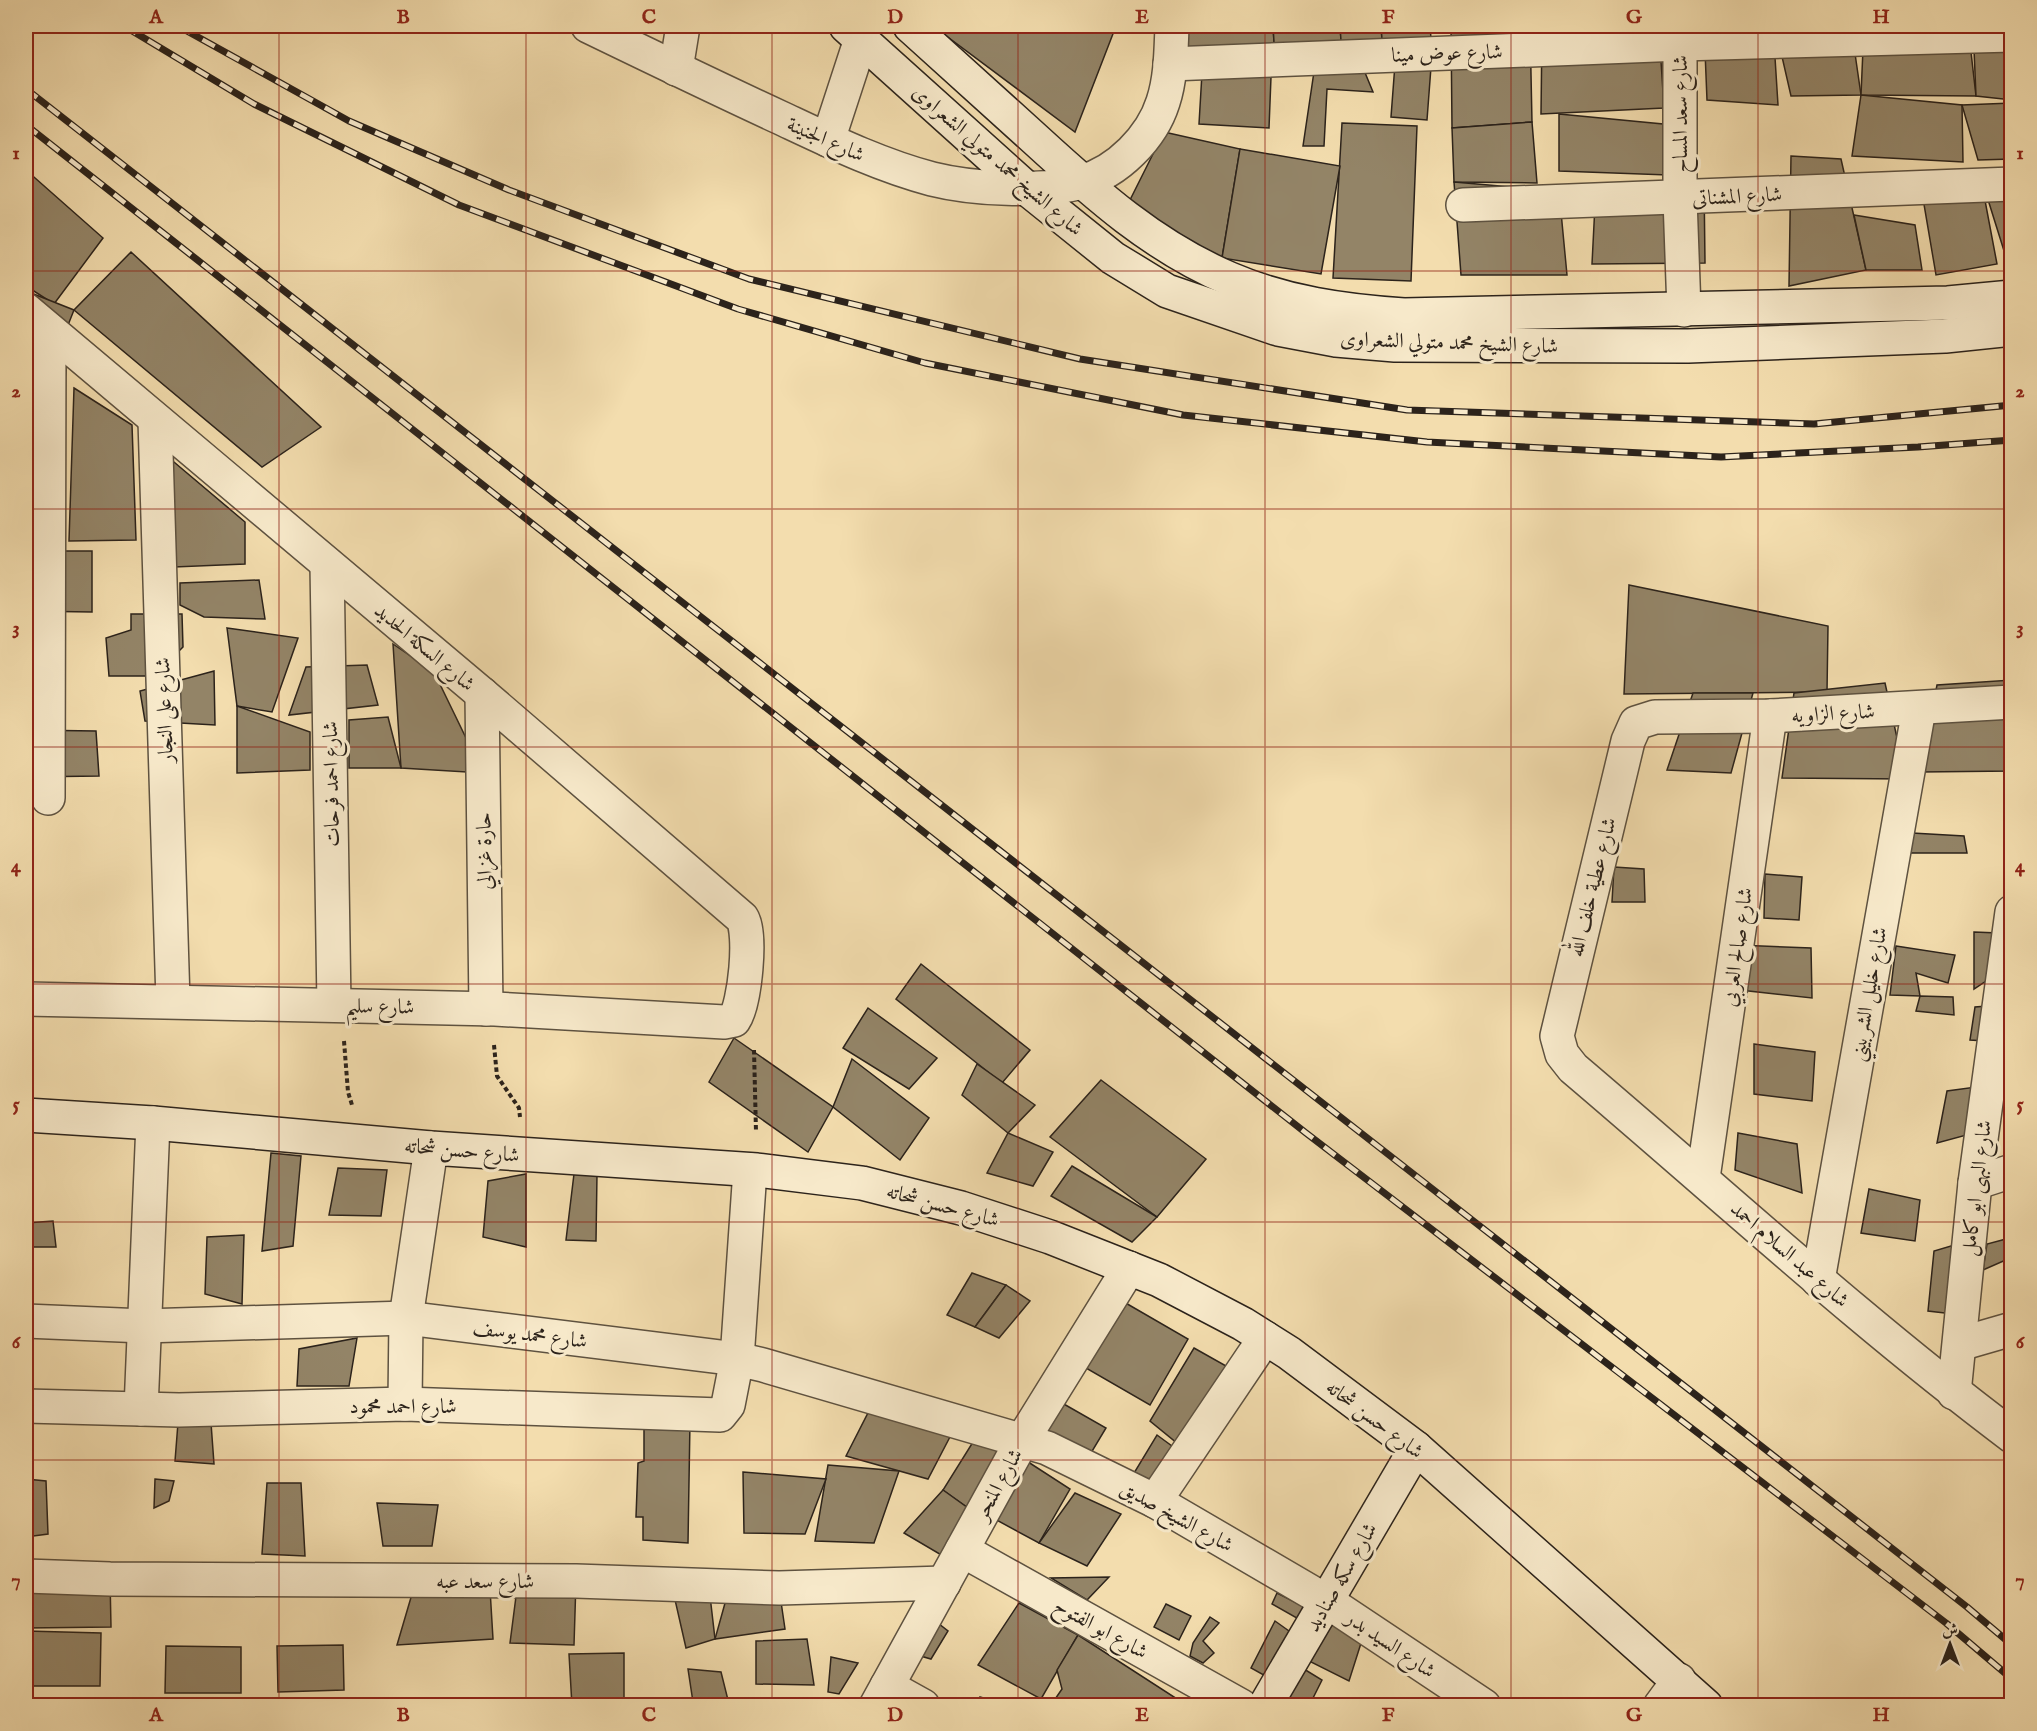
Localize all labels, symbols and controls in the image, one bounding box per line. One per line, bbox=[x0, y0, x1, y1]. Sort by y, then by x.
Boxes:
text: A bbox=[148, 5, 164, 30]
text: B bbox=[396, 5, 410, 30]
text: C bbox=[642, 5, 656, 30]
text: D bbox=[887, 5, 903, 30]
text: E bbox=[1135, 5, 1149, 30]
text: F bbox=[1382, 5, 1395, 30]
text: G bbox=[1626, 5, 1643, 30]
text: H bbox=[1872, 5, 1890, 30]
street label: شارع عوض مينا bbox=[1391, 39, 1503, 73]
street label: شارع سعد المساح bbox=[1668, 55, 1699, 173]
street label: شارع الشيخ محمد متولي الشعراوى bbox=[903, 79, 1088, 246]
street label: شارع الجنينة bbox=[781, 111, 868, 172]
text: 1 bbox=[12, 141, 20, 166]
text: 1 bbox=[2016, 141, 2024, 166]
street label: شارع المشناتى bbox=[1691, 182, 1783, 216]
street label: شارع الشيخ محمد متولي الشعراوى bbox=[1339, 326, 1559, 365]
text: 2 bbox=[11, 379, 21, 404]
text: 2 bbox=[2015, 379, 2025, 404]
street label: شارع السكة الحديد bbox=[366, 598, 480, 701]
text: 3 bbox=[12, 616, 20, 641]
text: 3 bbox=[2016, 616, 2024, 641]
street label: شارع على النجار bbox=[150, 657, 184, 765]
street label: شارع الزاويه bbox=[1791, 699, 1876, 733]
street label: شارع احمد فرحات bbox=[318, 721, 350, 847]
street label: حارة غزالي bbox=[471, 812, 502, 890]
street label: شارع عطية خلف الله bbox=[1558, 814, 1627, 961]
text: 4 bbox=[11, 854, 22, 879]
text: 4 bbox=[2015, 854, 2026, 879]
street label: شارع صالح العربي bbox=[1717, 886, 1763, 1009]
street label: شارع خليل الشربيني bbox=[1844, 925, 1900, 1064]
street label: شارع سليم bbox=[345, 993, 415, 1028]
text: 5 bbox=[12, 1092, 20, 1117]
text: 5 bbox=[2016, 1092, 2024, 1117]
street label: شارع البهى ابو كامل bbox=[1956, 1119, 2002, 1258]
street label: شارع حسن شحاته bbox=[403, 1133, 521, 1173]
street label: شارع حسن شحاته bbox=[882, 1178, 1002, 1237]
street label: شارع عبد السلام احمد bbox=[1722, 1196, 1854, 1317]
street label: شارع محمد يوسف bbox=[471, 1315, 589, 1359]
text: 6 bbox=[12, 1330, 22, 1355]
text: 6 bbox=[2016, 1330, 2026, 1355]
street label: شارع حسن شحاته bbox=[1318, 1375, 1428, 1468]
street label: شارع احمد محمود bbox=[349, 1394, 457, 1424]
street label: شارع المنحر bbox=[968, 1444, 1033, 1529]
street label: شارع الشيخ صديق bbox=[1113, 1475, 1238, 1563]
street label: شارع سكه صناديد bbox=[1300, 1518, 1387, 1639]
text: 7 bbox=[11, 1568, 21, 1593]
text: 7 bbox=[2015, 1568, 2025, 1593]
street label: شارع سعد عبه bbox=[436, 1569, 534, 1599]
street label: شارع ابو الفتوح bbox=[1046, 1592, 1152, 1670]
street label: شارع السيد بدر bbox=[1337, 1604, 1440, 1688]
north arrow bbox=[1920, 1614, 1980, 1674]
text: ش bbox=[1942, 1621, 1958, 1641]
text: A bbox=[148, 1703, 164, 1728]
text: B bbox=[396, 1703, 410, 1728]
text: C bbox=[642, 1703, 656, 1728]
text: D bbox=[887, 1703, 903, 1728]
text: E bbox=[1135, 1703, 1149, 1728]
text: F bbox=[1382, 1703, 1395, 1728]
text: G bbox=[1626, 1703, 1643, 1728]
text: H bbox=[1872, 1703, 1890, 1728]

